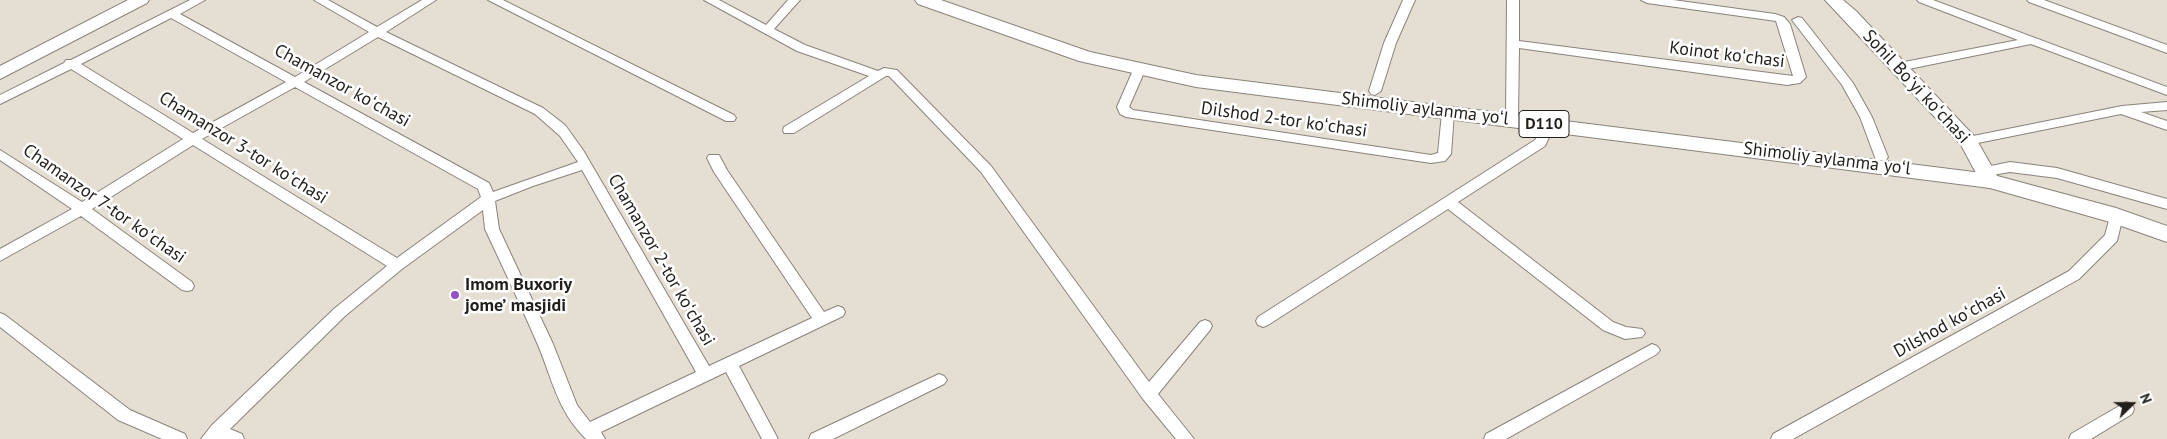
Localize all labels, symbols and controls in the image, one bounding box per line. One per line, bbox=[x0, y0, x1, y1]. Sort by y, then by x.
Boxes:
street label: Sohil Boʻyi koʻchasi bbox=[1858, 26, 1974, 148]
street label: Koinot koʻchasi bbox=[1668, 37, 1786, 73]
street label: Chamanzor koʻchasi bbox=[270, 40, 414, 132]
street label: Chamanzor 3-tor koʻchasi bbox=[155, 87, 331, 209]
street label: Shimoliy aylanma yoʻl bbox=[1340, 88, 1510, 130]
street label: Dilshod 2-tor koʻchasi bbox=[1200, 98, 1368, 142]
road number: D110 bbox=[1519, 110, 1569, 138]
street label: Shimoliy aylanma yoʻl bbox=[1742, 138, 1912, 180]
street label: Chamanzor 7-tor koʻchasi bbox=[18, 140, 190, 268]
street label: Chamanzor 2-tor koʻchasi bbox=[603, 170, 719, 350]
place label: Imom Buxoriy jome’ masjidi bbox=[465, 274, 572, 316]
street label: Dilshod koʻchasi bbox=[1890, 283, 2010, 363]
marker: Imom Buxoriy jome’ masjidi bbox=[449, 289, 461, 301]
north arrow bbox=[2107, 379, 2157, 429]
text: N bbox=[2136, 391, 2156, 406]

